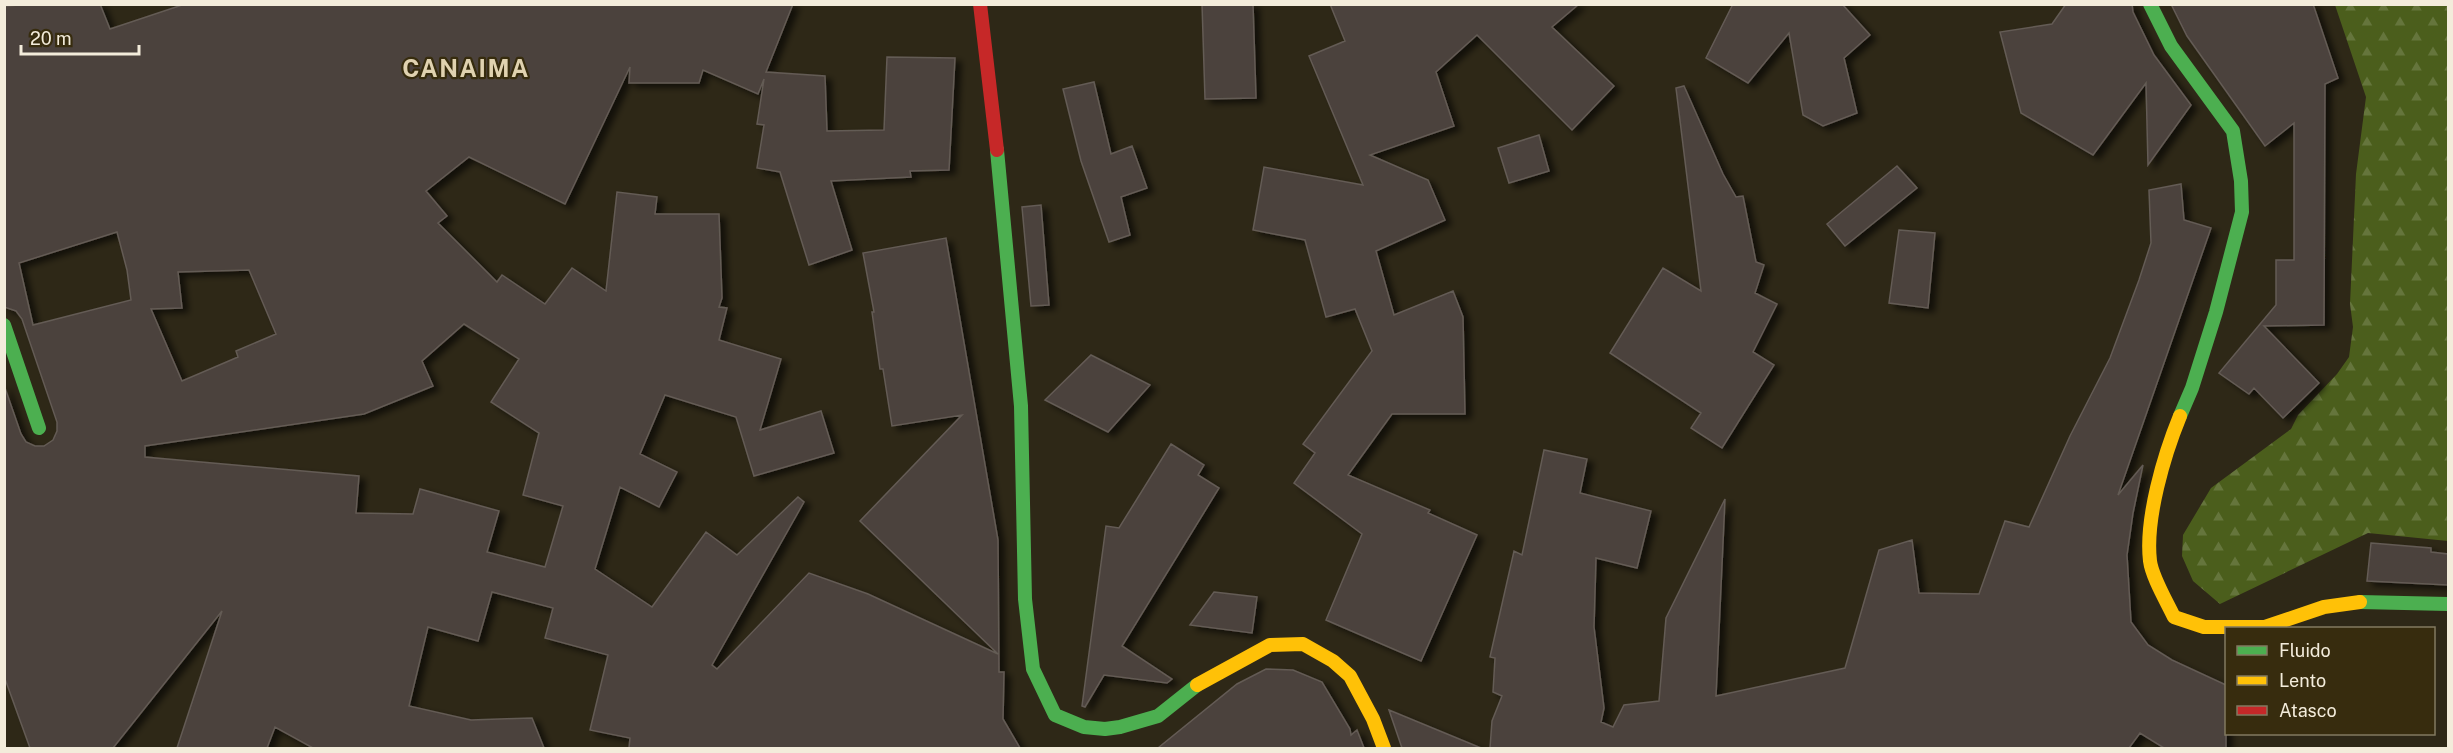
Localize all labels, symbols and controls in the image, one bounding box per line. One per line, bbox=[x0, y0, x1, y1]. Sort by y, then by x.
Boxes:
scale bar bbox=[21, 18, 140, 56]
text: 20 m bbox=[30, 28, 72, 49]
district label: CANAIMA bbox=[402, 54, 530, 82]
legend bbox=[2225, 627, 2435, 735]
text: Fluido bbox=[2279, 640, 2331, 661]
text: Lento bbox=[2279, 670, 2326, 691]
text: Atasco bbox=[2279, 700, 2337, 721]

